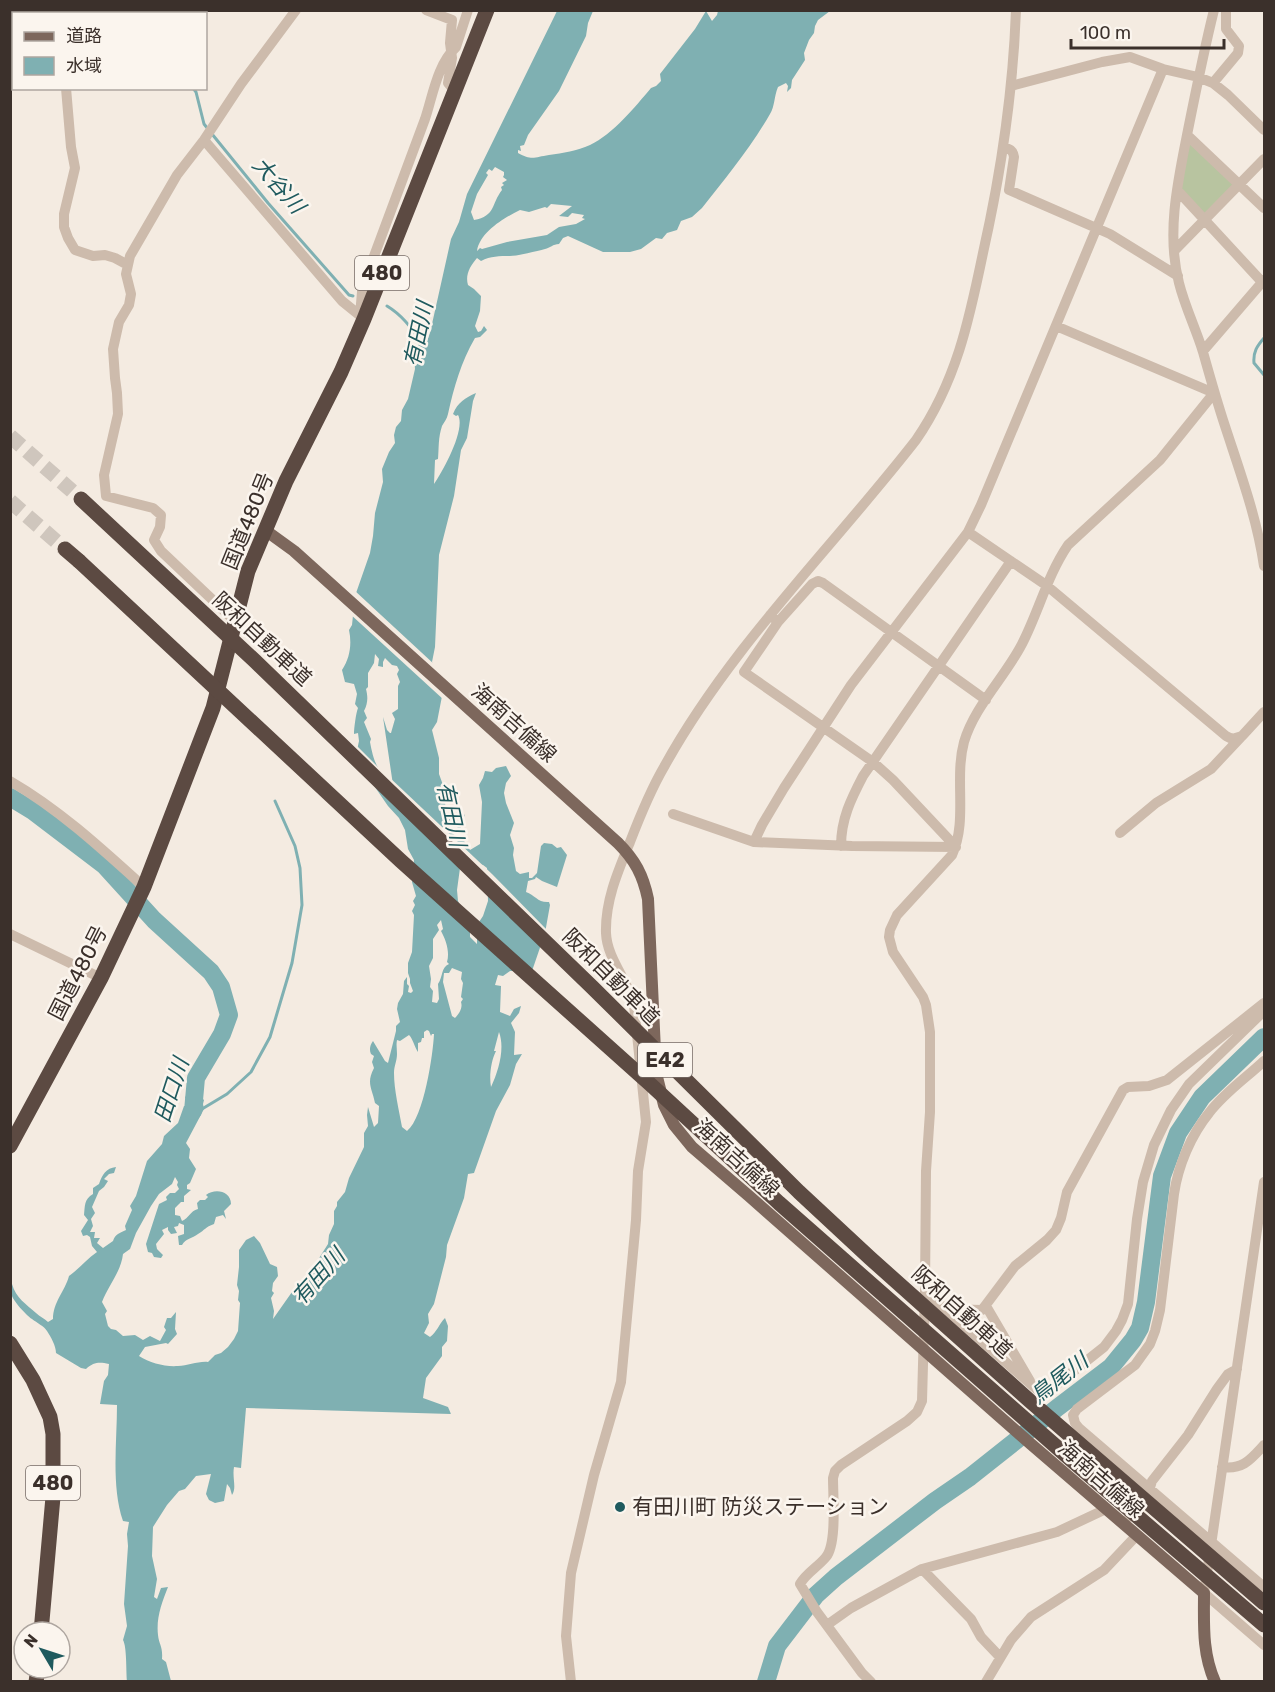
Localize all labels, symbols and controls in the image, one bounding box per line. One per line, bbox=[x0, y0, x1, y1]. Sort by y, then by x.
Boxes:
legend bbox=[12, 12, 207, 90]
scale bar bbox=[1071, 12, 1224, 50]
text: 100 m bbox=[1080, 22, 1131, 44]
text: 道路 bbox=[66, 25, 102, 47]
text: 水域 bbox=[66, 55, 102, 77]
water label: 大谷川 bbox=[247, 152, 312, 221]
road number: 480 bbox=[355, 256, 409, 290]
water label: 有田川 bbox=[398, 297, 439, 369]
street label: 国道480号 bbox=[217, 469, 278, 573]
street label: 阪和自動車道 bbox=[208, 587, 317, 691]
street label: 海南吉備線 bbox=[467, 678, 562, 767]
water label: 有田川 bbox=[431, 779, 472, 851]
street label: 国道480号 bbox=[43, 921, 112, 1024]
street label: 阪和自動車道 bbox=[558, 923, 665, 1030]
road number: E42 bbox=[638, 1043, 692, 1077]
water label: 田口川 bbox=[148, 1053, 195, 1126]
street label: 海南吉備線 bbox=[690, 1113, 785, 1202]
water label: 有田川 bbox=[286, 1241, 352, 1310]
street label: 阪和自動車道 bbox=[907, 1260, 1018, 1363]
water label: 鳥尾川 bbox=[1025, 1346, 1095, 1409]
street label: 海南吉備線 bbox=[1054, 1435, 1149, 1522]
road number: 480 bbox=[26, 1466, 80, 1500]
place label: 有田川町 防災ステーション bbox=[632, 1494, 889, 1519]
marker: 有田川町 防災ステーション bbox=[613, 1500, 627, 1514]
north arrow bbox=[12, 1620, 72, 1680]
text: N bbox=[20, 1630, 42, 1651]

